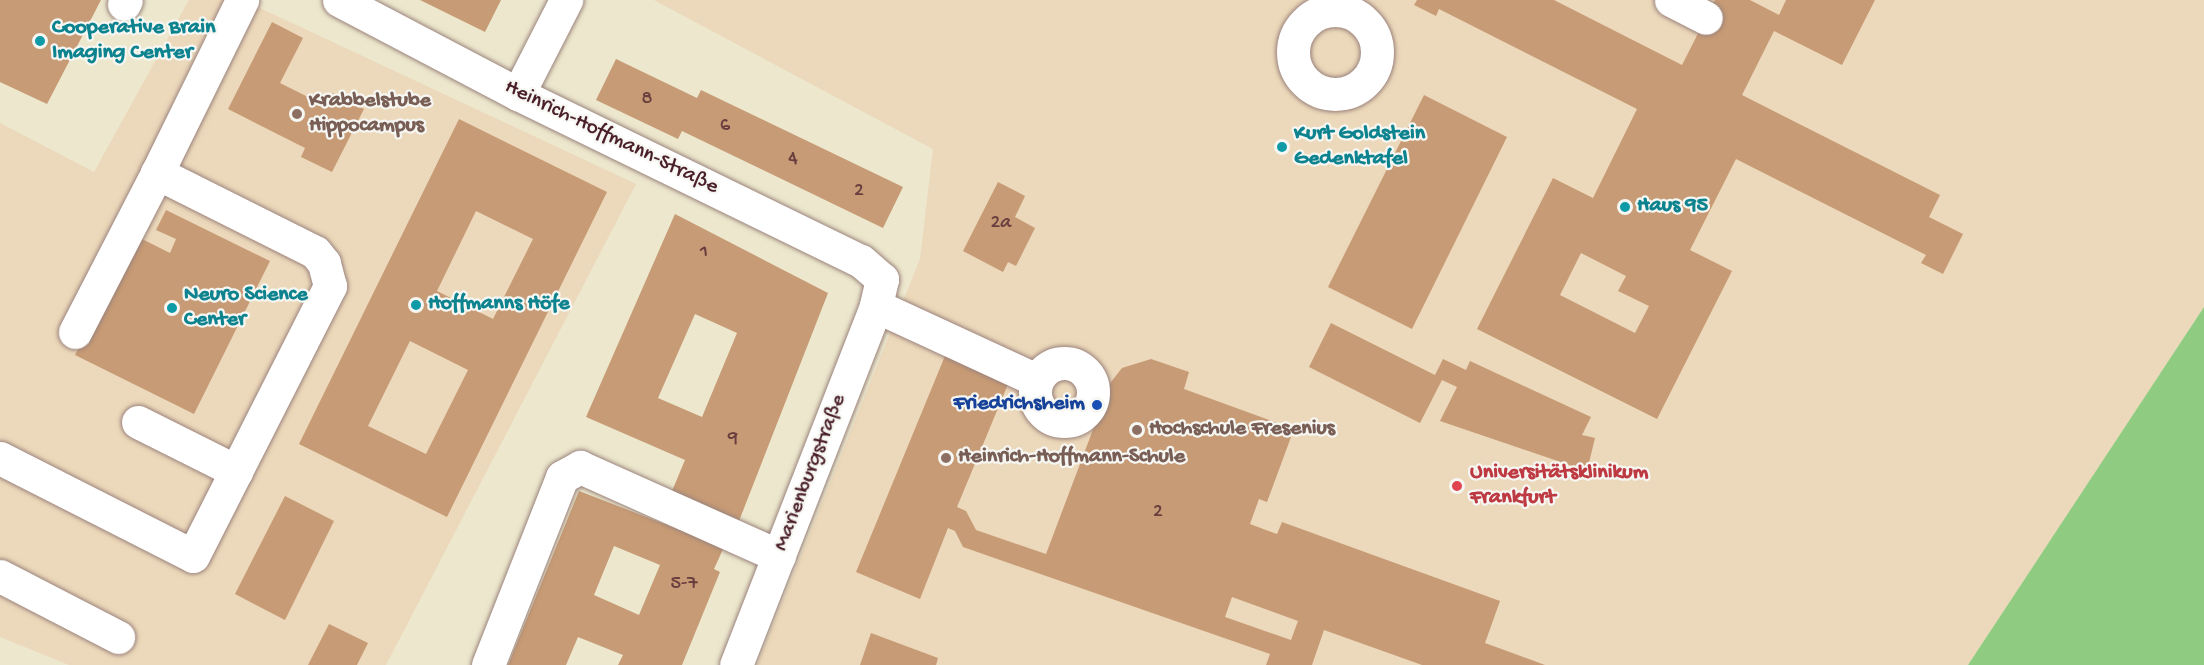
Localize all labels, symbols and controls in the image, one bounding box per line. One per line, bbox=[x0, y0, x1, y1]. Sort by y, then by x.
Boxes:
place label: Cooperative Brain Imaging Center bbox=[52, 15, 215, 66]
marker: Cooperative Brain Imaging Center bbox=[33, 34, 47, 48]
street label: Heinrich-Hoffmann-Straße bbox=[500, 75, 722, 201]
house number: 8 bbox=[642, 87, 652, 111]
place label: Krabbelstube Hippocampus bbox=[309, 88, 431, 140]
marker: Krabbelstube Hippocampus bbox=[290, 107, 304, 121]
house number: 6 bbox=[720, 114, 730, 138]
place label: Kurt Goldstein Gedenktafel bbox=[1294, 121, 1425, 172]
marker: Kurt Goldstein Gedenktafel bbox=[1275, 140, 1289, 154]
house number: 4 bbox=[788, 147, 798, 171]
house number: 2 bbox=[854, 179, 864, 203]
place label: Haus 95 bbox=[1637, 194, 1708, 220]
marker: Haus 95 bbox=[1618, 200, 1632, 214]
house number: 2a bbox=[991, 211, 1011, 235]
house number: 1 bbox=[700, 240, 708, 264]
place label: Neuro Science Center bbox=[184, 282, 308, 334]
place label: Hoffmanns Höfe bbox=[428, 292, 570, 318]
marker: Hoffmanns Höfe bbox=[409, 298, 423, 312]
marker: Neuro Science Center bbox=[165, 301, 179, 315]
street label: Marienburgstraße bbox=[769, 391, 853, 555]
place label: Friedrichsheim bbox=[953, 392, 1085, 418]
marker: Friedrichsheim bbox=[1090, 398, 1104, 412]
place label: Hochschule Fresenius bbox=[1149, 417, 1335, 443]
marker: Hochschule Fresenius bbox=[1130, 423, 1144, 437]
house number: 9 bbox=[728, 427, 738, 451]
place label: Heinrich-Hoffmann-Schule bbox=[958, 445, 1185, 471]
marker: Heinrich-Hoffmann-Schule bbox=[939, 451, 953, 465]
place label: Universitätsklinikum Frankfurt bbox=[1470, 460, 1648, 512]
marker: Universitätsklinikum Frankfurt bbox=[1448, 477, 1466, 495]
house number: 2 bbox=[1153, 500, 1163, 524]
house number: 5-7 bbox=[670, 572, 698, 596]

